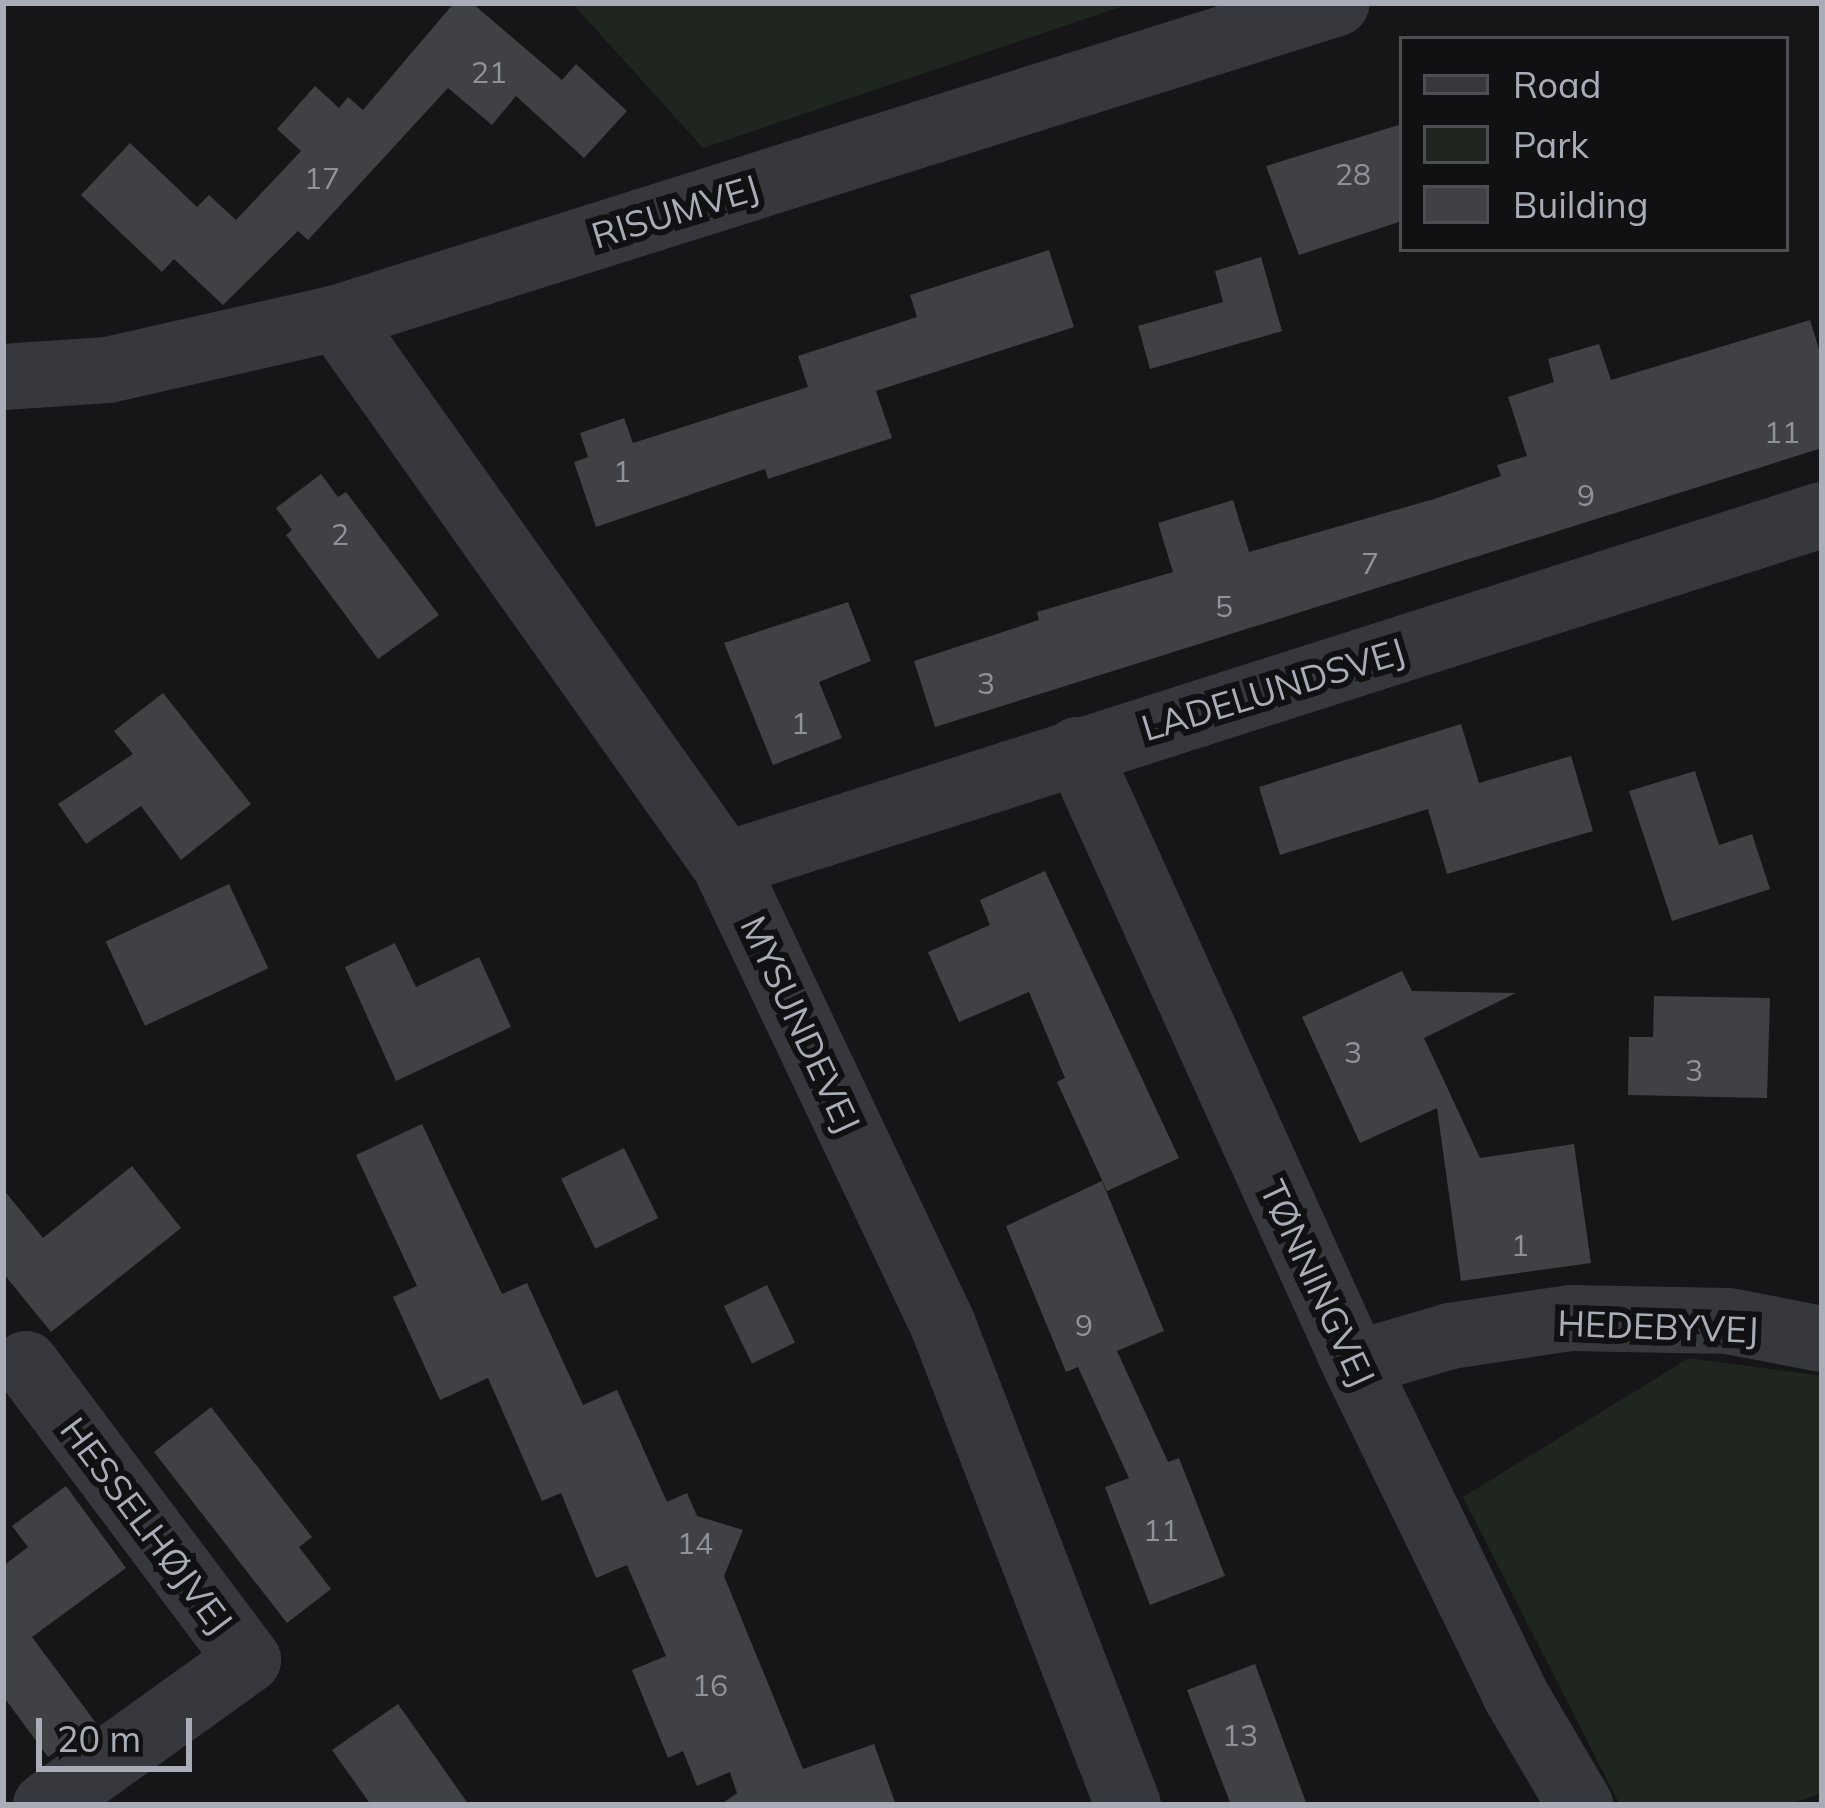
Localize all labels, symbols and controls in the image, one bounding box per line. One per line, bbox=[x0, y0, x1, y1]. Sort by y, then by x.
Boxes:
legend bbox=[1399, 36, 1789, 252]
house number: 21 bbox=[471, 54, 507, 90]
text: Road bbox=[1513, 62, 1601, 107]
text: Park bbox=[1513, 122, 1589, 167]
house number: 28 bbox=[1335, 156, 1371, 192]
house number: 17 bbox=[304, 160, 340, 196]
street label: RISUMVEJ bbox=[586, 165, 764, 257]
text: Building bbox=[1513, 182, 1648, 227]
house number: 11 bbox=[1764, 414, 1800, 450]
house number: 1 bbox=[613, 453, 631, 489]
house number: 9 bbox=[1577, 477, 1595, 513]
house number: 2 bbox=[331, 516, 349, 552]
house number: 7 bbox=[1361, 545, 1379, 581]
house number: 5 bbox=[1215, 588, 1233, 624]
street label: LADELUNDSVEJ bbox=[1136, 629, 1410, 749]
house number: 3 bbox=[977, 665, 995, 701]
house number: 1 bbox=[791, 705, 809, 741]
street label: MYSUNDEVEJ bbox=[732, 909, 870, 1139]
house number: 3 bbox=[1344, 1034, 1362, 1070]
house number: 3 bbox=[1685, 1052, 1703, 1088]
street label: TØNNINGVEJ bbox=[1251, 1173, 1385, 1393]
house number: 1 bbox=[1511, 1227, 1529, 1263]
street label: HEDEBYVEJ bbox=[1557, 1301, 1759, 1351]
house number: 9 bbox=[1075, 1307, 1093, 1343]
street label: HESSELHØJVEJ bbox=[52, 1409, 242, 1641]
house number: 11 bbox=[1143, 1512, 1179, 1548]
house number: 14 bbox=[677, 1525, 713, 1561]
house number: 16 bbox=[692, 1667, 728, 1703]
scale bar bbox=[42, 1694, 198, 1768]
text: 20 m bbox=[57, 1716, 141, 1761]
house number: 13 bbox=[1222, 1717, 1258, 1753]

